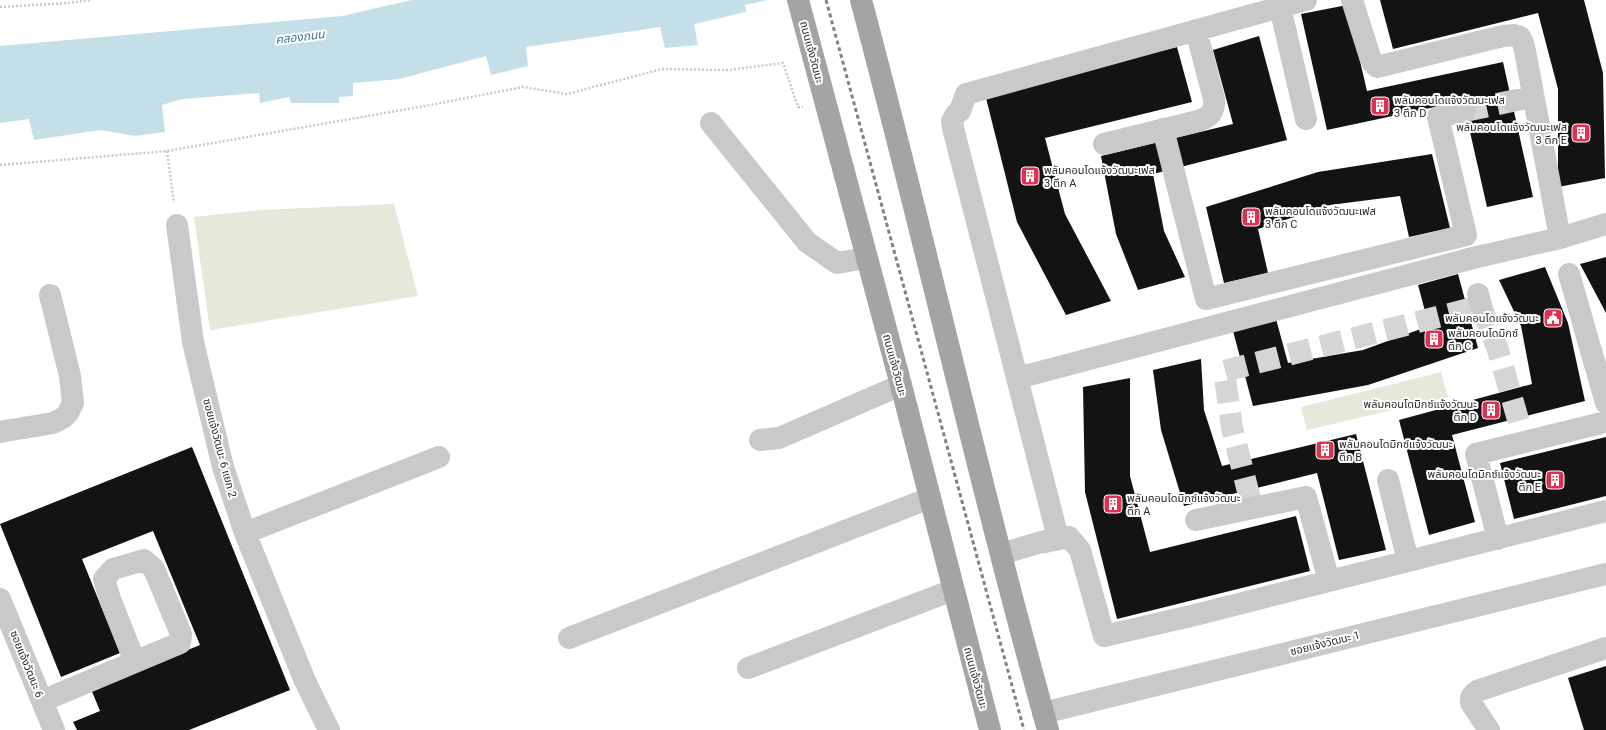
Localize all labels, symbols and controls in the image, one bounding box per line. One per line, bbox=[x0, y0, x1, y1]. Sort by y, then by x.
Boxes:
street label: ถนนแจ้งวัฒนะ bbox=[797, 20, 826, 85]
water label: คลองถนน bbox=[275, 27, 326, 47]
place label: พลัมคอนโดแจ้งวัฒนะเฟส 3 ตึก D bbox=[1394, 94, 1505, 120]
building icon: พลัมคอนโดแจ้งวัฒนะเฟส 3 ตึก D bbox=[1369, 95, 1391, 117]
place label: พลัมคอนโดแจ้งวัฒนะเฟส 3 ตึก E bbox=[1456, 121, 1567, 147]
building icon: พลัมคอนโดแจ้งวัฒนะเฟส 3 ตึก E bbox=[1570, 122, 1592, 144]
place label: พลัมคอนโดแจ้งวัฒนะเฟส 3 ตึก A bbox=[1044, 164, 1155, 190]
building icon: พลัมคอนโดแจ้งวัฒนะเฟส 3 ตึก A bbox=[1019, 165, 1041, 187]
place label: พลัมคอนโดแจ้งวัฒนะเฟส 3 ตึก C bbox=[1265, 205, 1376, 231]
building icon: พลัมคอนโดแจ้งวัฒนะเฟส 3 ตึก C bbox=[1240, 206, 1262, 228]
public building icon: พลัมคอนโดแจ้งวัฒนะ bbox=[1542, 307, 1564, 329]
place label: พลัมคอนโดแจ้งวัฒนะ bbox=[1445, 312, 1539, 325]
place label: พลัมคอนโดมิกซ์ ตึก C bbox=[1448, 327, 1518, 353]
building icon: พลัมคอนโดมิกซ์ ตึก C bbox=[1423, 328, 1445, 350]
street label: ถนนแจ้งวัฒนะ bbox=[880, 333, 909, 398]
street label: ซอยแจ้งวัฒนะ 6 แยก 2 bbox=[200, 397, 239, 499]
place label: พลัมคอนโดมิกซ์แจ้งวัฒนะ ตึก D bbox=[1363, 398, 1477, 424]
building icon: พลัมคอนโดมิกซ์แจ้งวัฒนะ ตึก D bbox=[1480, 399, 1502, 421]
place label: พลัมคอนโดมิกซ์แจ้งวัฒนะ ตึก B bbox=[1339, 438, 1453, 464]
building icon: พลัมคอนโดมิกซ์แจ้งวัฒนะ ตึก B bbox=[1314, 439, 1336, 461]
place label: พลัมคอนโดมิกซ์แจ้งวัฒนะ ตึก E bbox=[1427, 468, 1541, 494]
building icon: พลัมคอนโดมิกซ์แจ้งวัฒนะ ตึก E bbox=[1544, 469, 1566, 491]
place label: พลัมคอนโดมิกซ์แจ้งวัฒนะ ตึก A bbox=[1127, 492, 1241, 518]
building icon: พลัมคอนโดมิกซ์แจ้งวัฒนะ ตึก A bbox=[1102, 493, 1124, 515]
street label: ซอยแจ้งวัฒนะ 6 bbox=[7, 629, 46, 700]
street label: ซอยแจ้งวัฒนะ 1 bbox=[1289, 629, 1361, 658]
street label: ถนนแจ้งวัฒนะ bbox=[961, 646, 990, 711]

